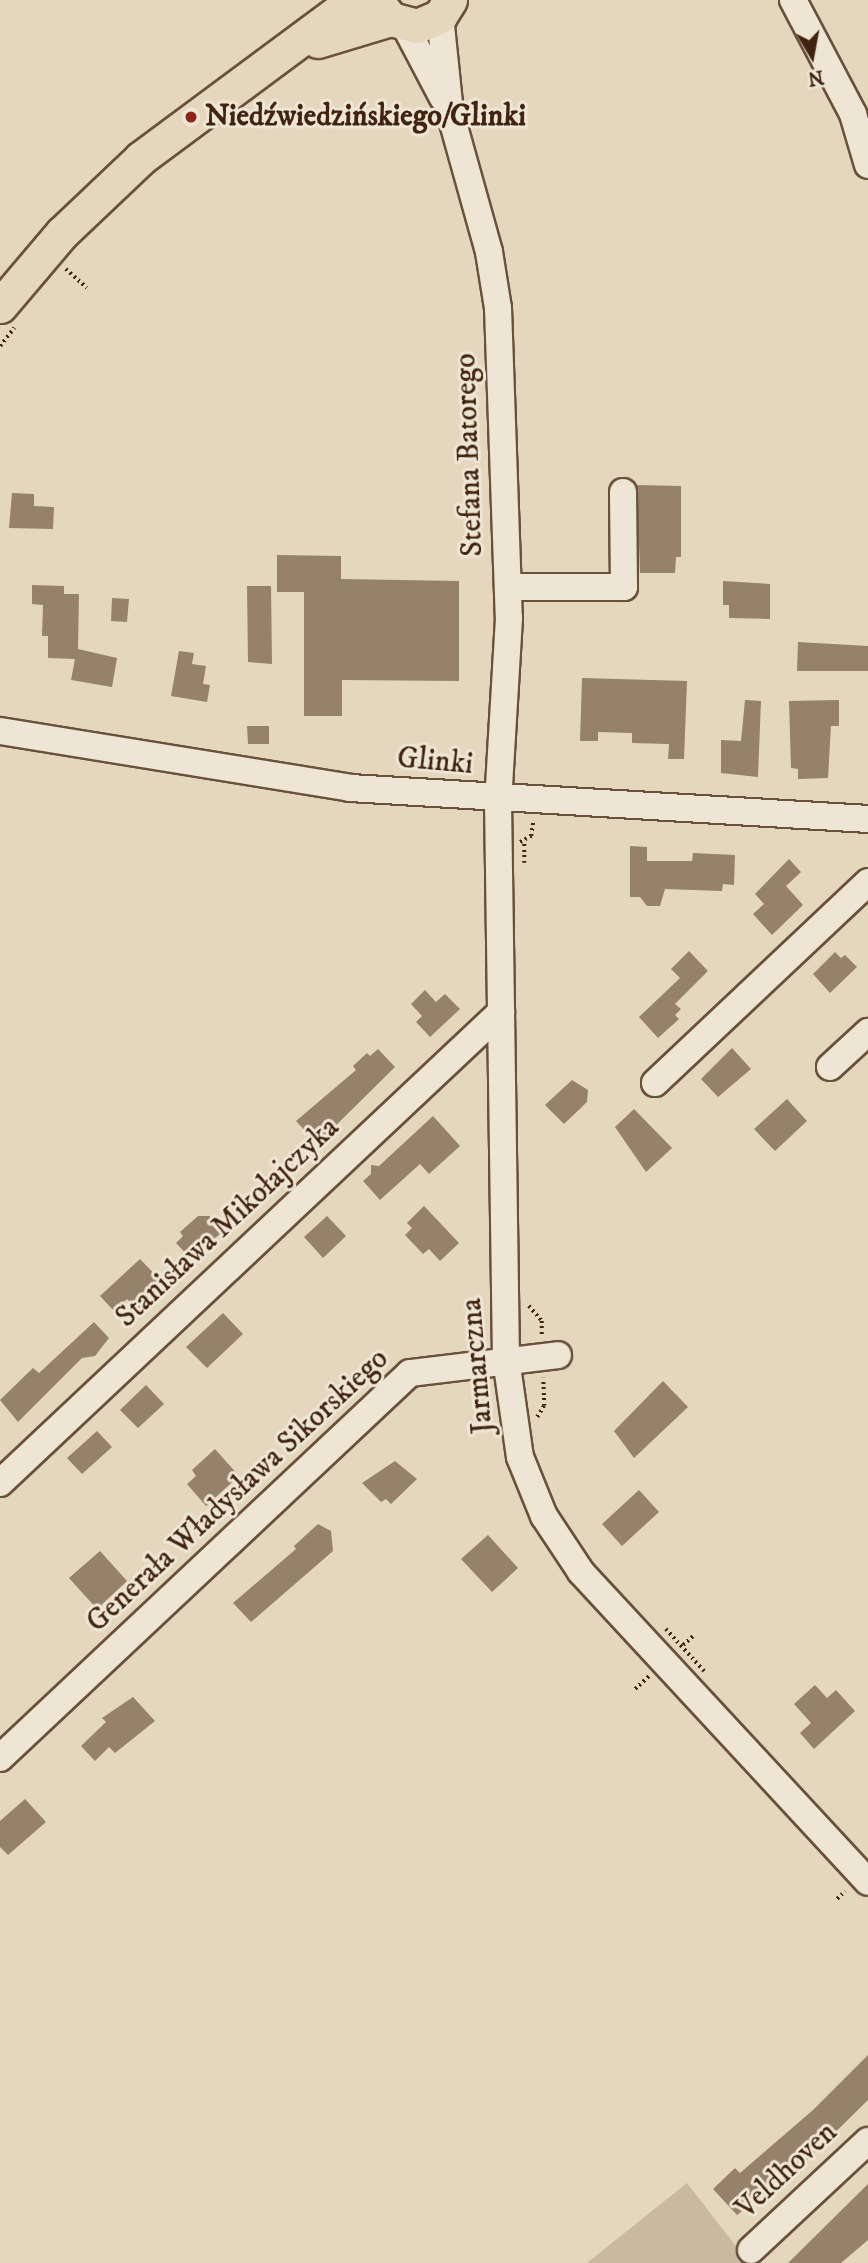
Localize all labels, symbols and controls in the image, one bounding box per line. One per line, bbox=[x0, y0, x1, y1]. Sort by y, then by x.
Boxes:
north arrow bbox=[777, 21, 847, 91]
text: N bbox=[806, 64, 825, 90]
place label: Niedźwiedzińskiego/Glinki bbox=[205, 99, 526, 135]
marker: Niedźwiedzińskiego/Glinki bbox=[183, 109, 199, 125]
street label: Stefana Batorego bbox=[448, 353, 492, 557]
street label: Glinki bbox=[396, 741, 474, 783]
street label: Stanisława Mikołajczyka bbox=[109, 1110, 347, 1336]
street label: Jarmarczna bbox=[454, 1297, 502, 1435]
street label: Generała Władysława Sikorskiego bbox=[80, 1342, 396, 1640]
street label: Veldhoven bbox=[729, 2115, 845, 2227]

